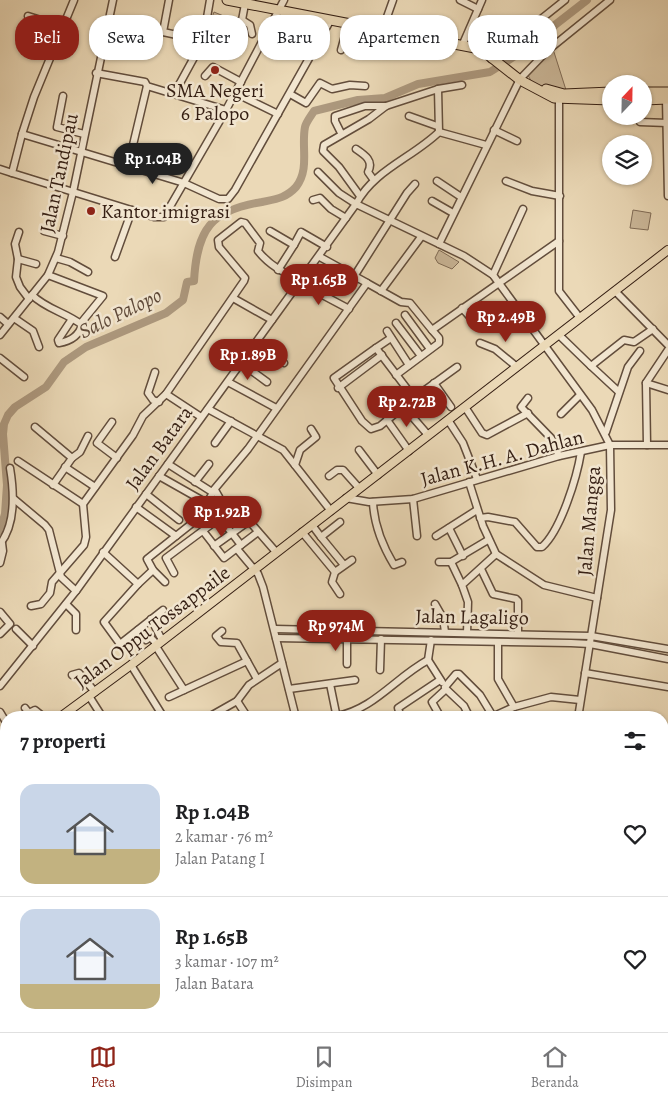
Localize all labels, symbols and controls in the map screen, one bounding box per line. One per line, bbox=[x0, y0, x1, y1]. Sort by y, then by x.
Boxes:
chip: Beli bbox=[15, 15, 79, 60]
chip: Sewa bbox=[89, 15, 163, 60]
chip: Filter bbox=[173, 15, 248, 60]
chip: Baru bbox=[258, 15, 330, 60]
chip: Apartemen bbox=[340, 15, 458, 60]
chip: Rumah bbox=[468, 15, 557, 60]
marker: SMA Negeri 6 Palopo bbox=[209, 64, 221, 76]
north arrow bbox=[602, 75, 652, 125]
map controls bbox=[602, 75, 652, 185]
place label: SMA Negeri 6 Palopo bbox=[166, 77, 264, 127]
street label: Jalan Tandipau bbox=[33, 111, 85, 235]
button: layers bbox=[602, 135, 652, 185]
pin: Rp 1.04B bbox=[101, 142, 205, 185]
text: Rp 1.04B bbox=[124, 148, 182, 170]
place label: Kantor imigrasi bbox=[101, 198, 230, 225]
marker: Kantor imigrasi bbox=[85, 205, 97, 217]
pin: Rp 1.65B bbox=[267, 264, 371, 306]
text: Rp 1.65B bbox=[291, 269, 347, 291]
water label: Salo Palopo bbox=[74, 281, 166, 345]
pin: Rp 2.49B bbox=[454, 300, 558, 343]
text: Rp 2.49B bbox=[477, 306, 535, 328]
pin: Rp 1.89B bbox=[196, 338, 300, 381]
text: Rp 1.89B bbox=[220, 344, 276, 366]
pin: Rp 2.72B bbox=[355, 386, 459, 428]
text: Rp 2.72B bbox=[378, 391, 436, 413]
street label: Jalan Batara bbox=[119, 400, 199, 496]
street label: Jalan K.H. A. Dahlan bbox=[417, 423, 587, 493]
street label: Jalan Mangga bbox=[571, 464, 607, 577]
pin: Rp 1.92B bbox=[170, 496, 274, 538]
text: Rp 1.92B bbox=[194, 501, 250, 523]
street label: Jalan Oppu Tossappaile bbox=[68, 559, 236, 695]
street label: Jalan Lagaligo bbox=[415, 603, 529, 631]
pin: Rp 974M bbox=[290, 610, 382, 652]
text: Rp 974M bbox=[308, 615, 364, 637]
text: 7 properti bbox=[20, 727, 106, 755]
icon: filters bbox=[621, 727, 649, 755]
text: Rp 1.04B bbox=[175, 798, 250, 826]
icon: home bbox=[60, 804, 120, 864]
icon: heart bbox=[621, 820, 649, 848]
text: 2 kamar · 76 m² bbox=[175, 826, 273, 848]
text: Jalan Patang I bbox=[175, 848, 265, 870]
text: Rp 1.65B bbox=[175, 923, 248, 951]
icon: home bbox=[60, 929, 120, 989]
icon: heart bbox=[621, 945, 649, 973]
text: 3 kamar · 107 m² bbox=[175, 951, 279, 973]
text: Jalan Batara bbox=[175, 973, 254, 995]
tab: Peta bbox=[89, 1043, 117, 1092]
tab: Disimpan bbox=[296, 1043, 352, 1092]
tab: Beranda bbox=[531, 1043, 579, 1092]

